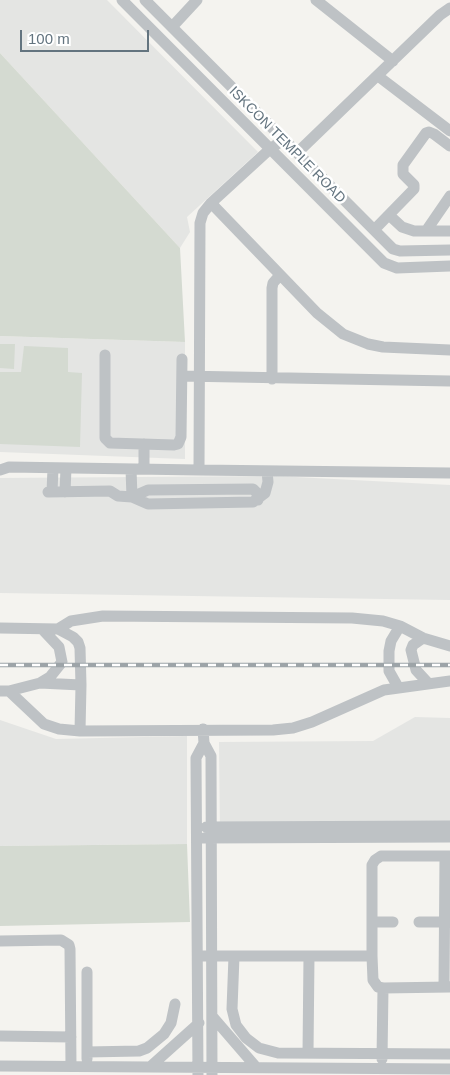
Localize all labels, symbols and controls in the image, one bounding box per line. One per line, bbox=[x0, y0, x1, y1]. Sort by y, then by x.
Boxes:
scale bar bbox=[22, 20, 151, 52]
text: 100 m bbox=[28, 30, 70, 47]
street label: ISKCON TEMPLE ROAD bbox=[225, 83, 349, 207]

